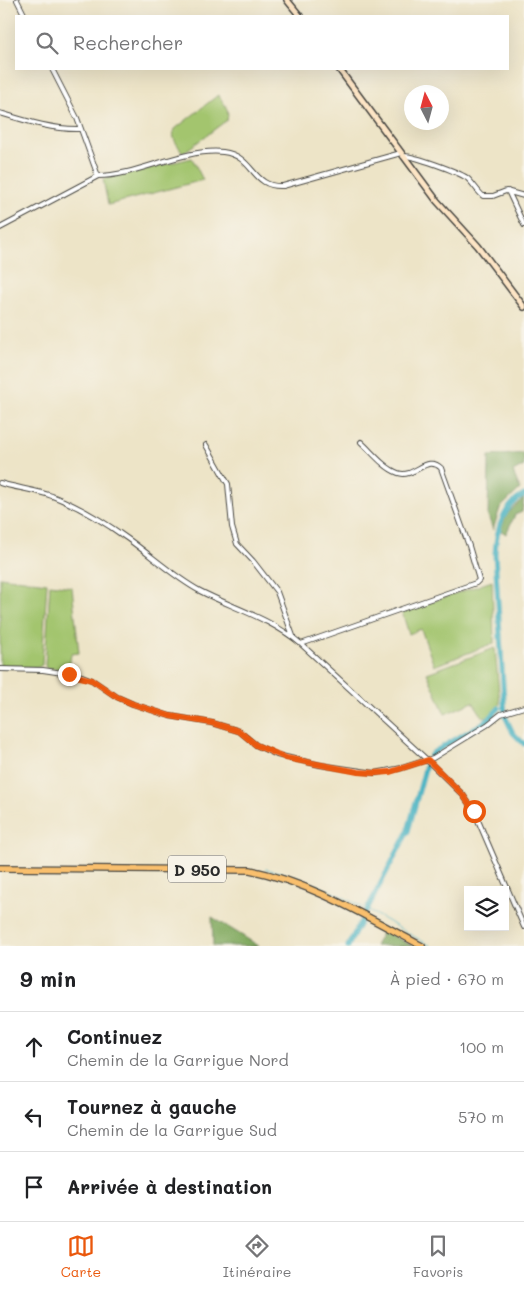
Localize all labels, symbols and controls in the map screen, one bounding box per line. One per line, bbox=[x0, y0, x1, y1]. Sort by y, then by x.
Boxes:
search box bbox=[15, 15, 509, 70]
icon: search bbox=[33, 29, 61, 57]
text: Rechercher bbox=[73, 30, 183, 55]
north arrow bbox=[404, 85, 449, 130]
route end bbox=[58, 663, 81, 686]
route start bbox=[463, 800, 486, 823]
road number: D 950 bbox=[168, 856, 226, 882]
map controls bbox=[464, 886, 509, 931]
button: layers bbox=[464, 886, 509, 931]
text: 9 min bbox=[20, 965, 76, 992]
text: À pied · 670 m bbox=[389, 968, 504, 989]
text: Continuez bbox=[67, 1024, 162, 1049]
icon: ahead bbox=[20, 1033, 48, 1061]
text: 100 m bbox=[459, 1036, 504, 1057]
text: Chemin de la Garrigue Nord bbox=[67, 1049, 289, 1070]
text: Tournez à gauche bbox=[67, 1094, 236, 1119]
icon: left bbox=[20, 1103, 48, 1131]
text: 570 m bbox=[458, 1106, 504, 1127]
text: Chemin de la Garrigue Sud bbox=[67, 1119, 277, 1140]
icon: arrive bbox=[20, 1173, 48, 1201]
text: Arrivée à destination bbox=[67, 1174, 272, 1199]
tab: Carte bbox=[61, 1232, 101, 1281]
tab: Itinéraire bbox=[223, 1232, 291, 1281]
tab: Favoris bbox=[413, 1232, 463, 1281]

